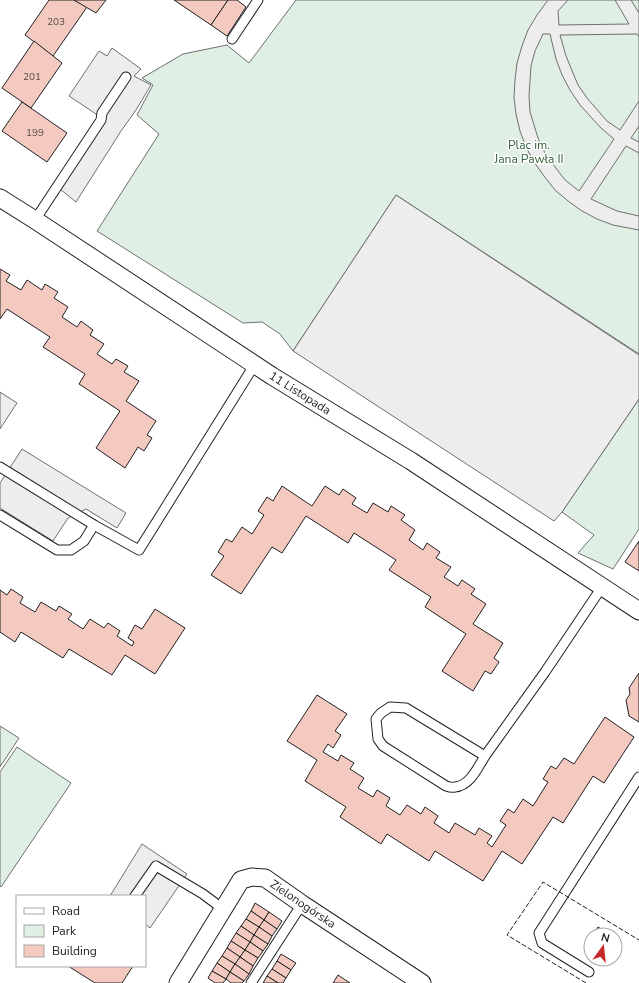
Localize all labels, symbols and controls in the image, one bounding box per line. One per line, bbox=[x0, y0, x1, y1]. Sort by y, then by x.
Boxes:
house number: 203 bbox=[47, 15, 65, 29]
house number: 201 bbox=[23, 70, 41, 84]
house number: 199 bbox=[26, 126, 44, 140]
park label: Plac im. Jana Pawła II bbox=[493, 137, 564, 167]
street label: 11 Listopada bbox=[266, 368, 334, 418]
street label: Zielonogórska bbox=[267, 876, 339, 932]
legend bbox=[16, 895, 146, 967]
text: Road bbox=[52, 903, 80, 919]
text: Park bbox=[52, 923, 77, 939]
north arrow bbox=[583, 927, 623, 967]
text: N bbox=[600, 930, 611, 946]
text: Building bbox=[52, 943, 97, 959]

